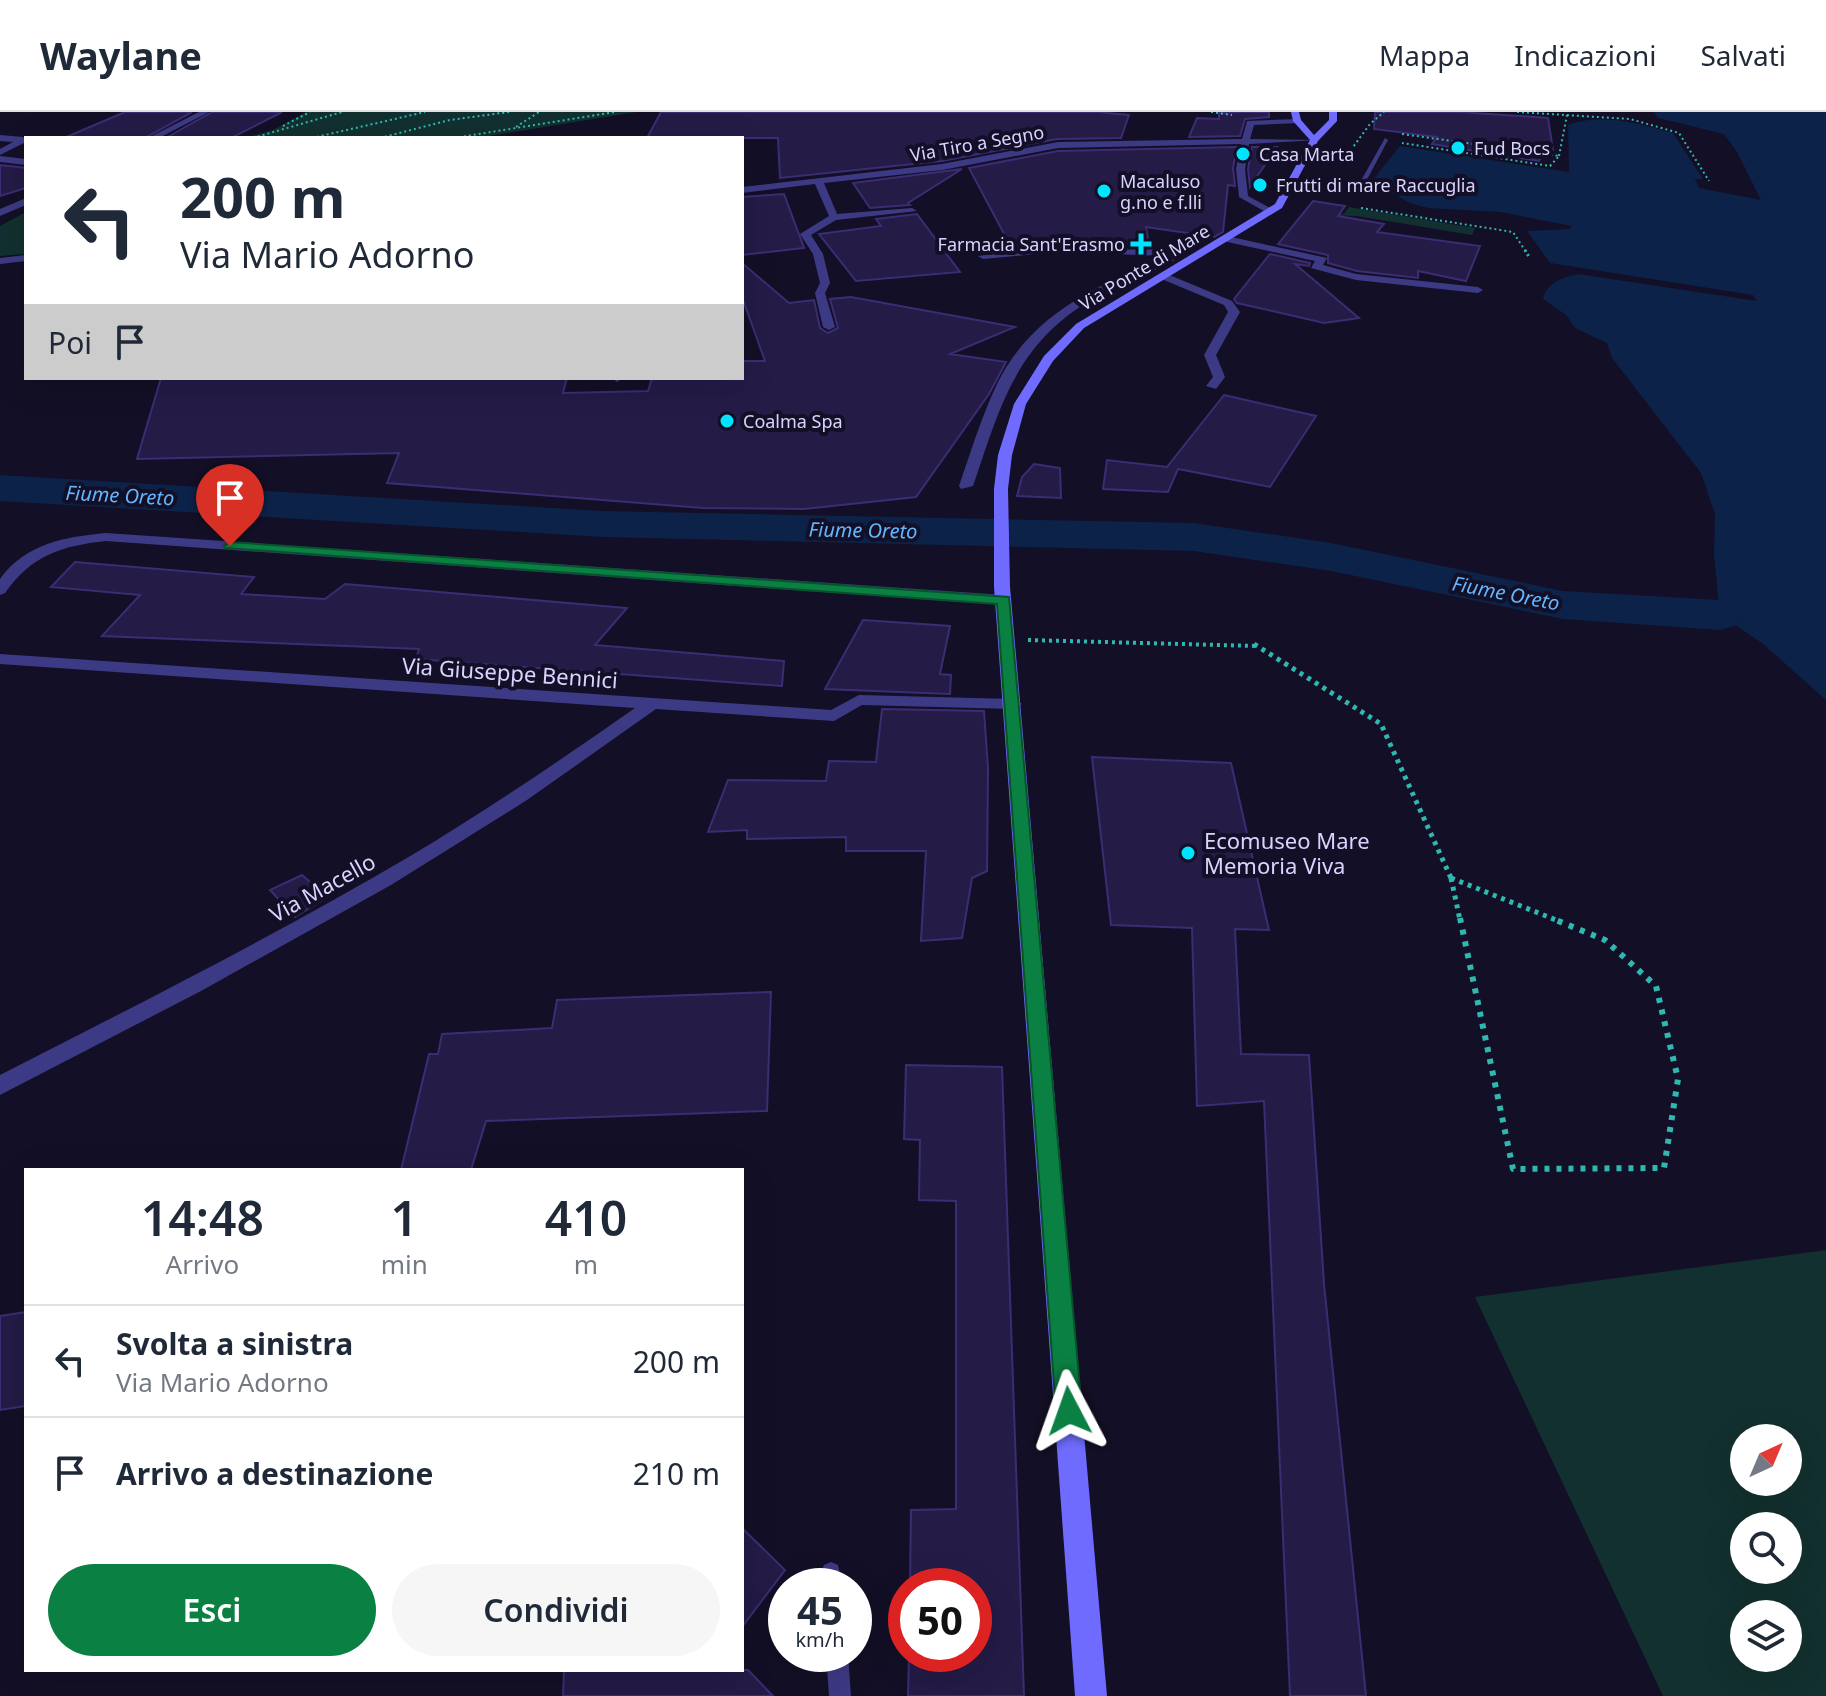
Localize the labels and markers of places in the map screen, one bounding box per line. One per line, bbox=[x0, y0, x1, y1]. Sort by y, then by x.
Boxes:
place label: Fud Bocs bbox=[1474, 136, 1550, 160]
marker: Fud Bocs bbox=[1449, 139, 1467, 157]
place label: Casa Marta bbox=[1259, 142, 1354, 166]
marker: Casa Marta bbox=[1234, 145, 1252, 163]
place label: Macaluso g.no e f.lli bbox=[1120, 169, 1202, 214]
place label: Frutti di mare Raccuglia bbox=[1276, 173, 1476, 197]
marker: Frutti di mare Raccuglia bbox=[1251, 176, 1269, 194]
marker: Macaluso g.no e f.lli bbox=[1095, 182, 1113, 200]
place label: Farmacia Sant'Erasmo bbox=[938, 232, 1125, 256]
marker: Farmacia Sant'Erasmo bbox=[1132, 235, 1150, 253]
place label: Coalma Spa bbox=[743, 409, 843, 433]
marker: Coalma Spa bbox=[718, 412, 736, 430]
pin bbox=[196, 464, 264, 546]
place label: Ecomuseo Mare Memoria Viva bbox=[1204, 825, 1370, 880]
marker: Ecomuseo Mare Memoria Viva bbox=[1179, 844, 1197, 862]

